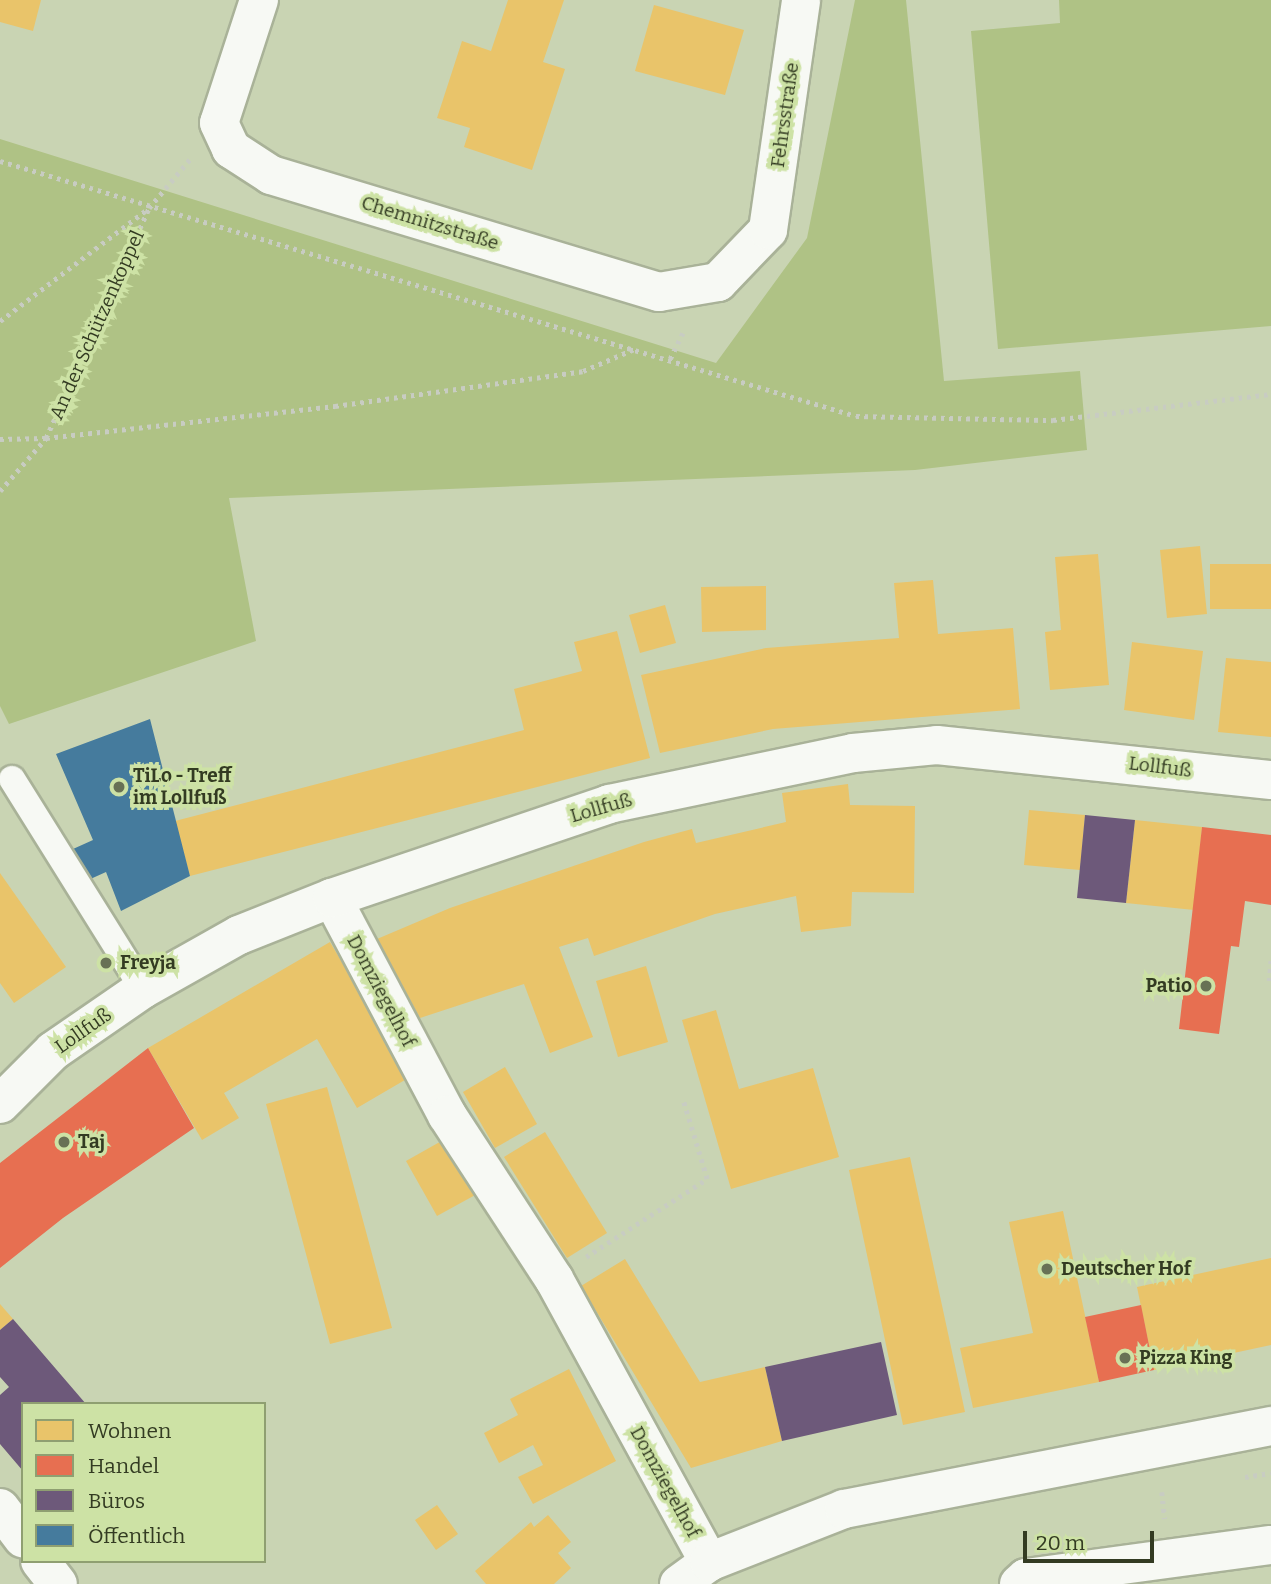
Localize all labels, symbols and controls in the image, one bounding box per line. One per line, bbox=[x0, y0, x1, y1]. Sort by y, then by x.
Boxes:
street label: Fehrsstraße bbox=[766, 61, 804, 169]
street label: Chemnitzstraße bbox=[359, 191, 501, 255]
street label: An der Schützenkoppel bbox=[45, 227, 149, 423]
street label: Lollfuß bbox=[1127, 752, 1193, 782]
place label: TiLo - Treff im Lollfuß bbox=[133, 765, 231, 809]
marker: TiLo - Treff im Lollfuß bbox=[111, 779, 127, 795]
street label: Lollfuß bbox=[568, 788, 634, 828]
street label: Domziegelhof bbox=[342, 931, 420, 1051]
place label: Freyja bbox=[120, 952, 176, 974]
marker: Freyja bbox=[98, 955, 114, 971]
place label: Patio bbox=[1146, 975, 1192, 997]
marker: Patio bbox=[1198, 978, 1214, 994]
street label: Lollfuß bbox=[51, 1004, 115, 1058]
place label: Taj bbox=[78, 1131, 105, 1153]
marker: Taj bbox=[56, 1134, 72, 1150]
place label: Deutscher Hof bbox=[1061, 1258, 1191, 1280]
marker: Deutscher Hof bbox=[1039, 1261, 1055, 1277]
place label: Pizza King bbox=[1139, 1347, 1232, 1369]
marker: Pizza King bbox=[1117, 1350, 1133, 1366]
legend bbox=[21, 1402, 266, 1563]
text: Wohnen bbox=[88, 1418, 171, 1444]
street label: Domziegelhof bbox=[625, 1423, 705, 1541]
text: Handel bbox=[88, 1453, 159, 1479]
text: Büros bbox=[88, 1488, 145, 1514]
scale bar bbox=[1026, 1518, 1157, 1562]
text: Öffentlich bbox=[88, 1523, 185, 1549]
text: 20 m bbox=[1036, 1530, 1085, 1556]

